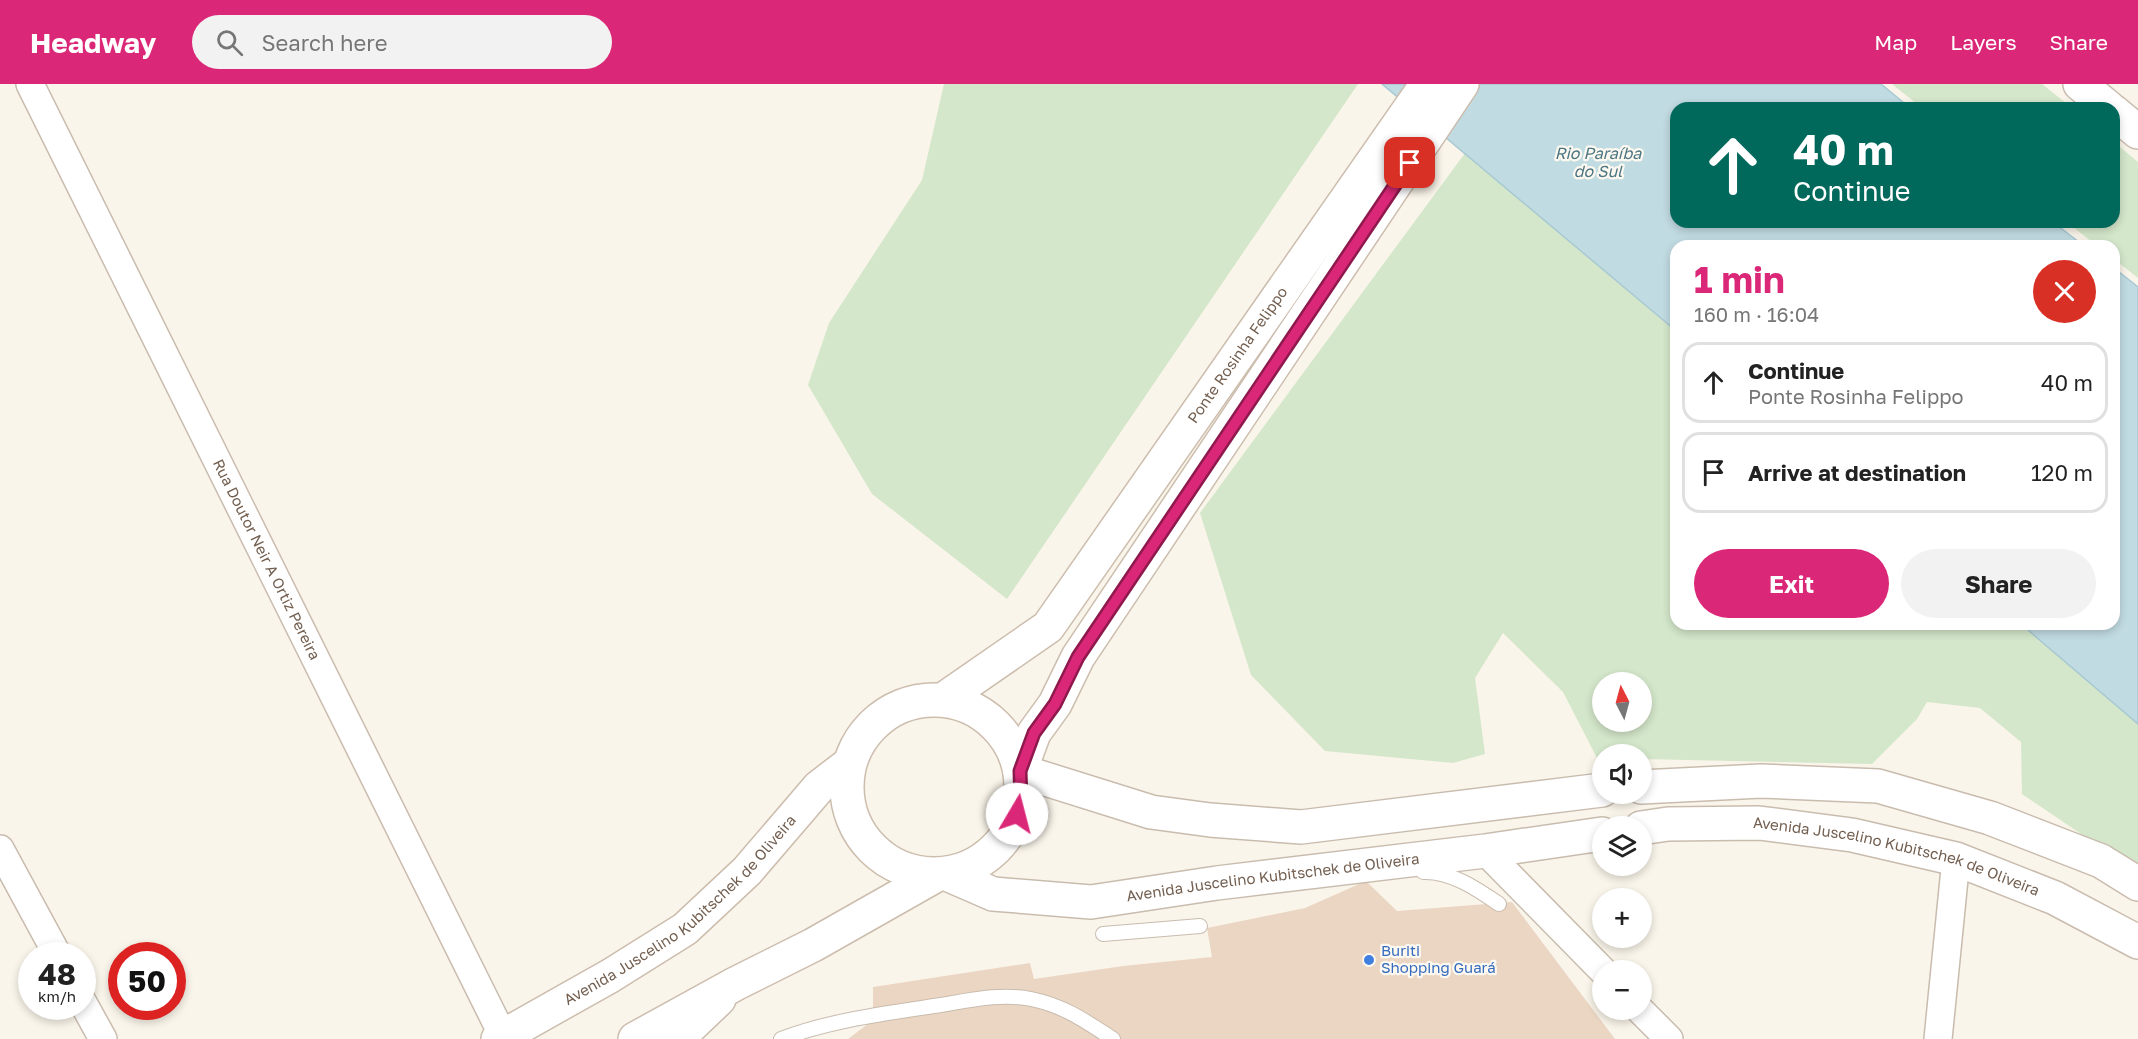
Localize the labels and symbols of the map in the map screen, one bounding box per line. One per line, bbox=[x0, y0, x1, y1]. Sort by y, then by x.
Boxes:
pin bbox=[1384, 137, 1435, 188]
water label: Rio Paraíba do Sul bbox=[1555, 143, 1642, 181]
street label: Ponte Rosinha Felippo bbox=[1183, 283, 1291, 426]
street label: Rua Doutor Neir A Ortiz Pereira bbox=[210, 456, 325, 662]
north arrow bbox=[1592, 672, 1652, 732]
position arrow bbox=[985, 782, 1049, 846]
street label: Avenida Juscelino Kubitschek de Oliveira bbox=[561, 811, 799, 1008]
street label: Avenida Juscelino Kubitschek de Oliveira bbox=[1753, 813, 2042, 899]
street label: Avenida Juscelino Kubitschek de Oliveira bbox=[1125, 849, 1420, 905]
place label: Buriti Shopping Guará bbox=[1381, 941, 1496, 976]
speed limit sign: 50 bbox=[108, 942, 186, 1020]
marker: Buriti Shopping Guará bbox=[1362, 953, 1376, 967]

